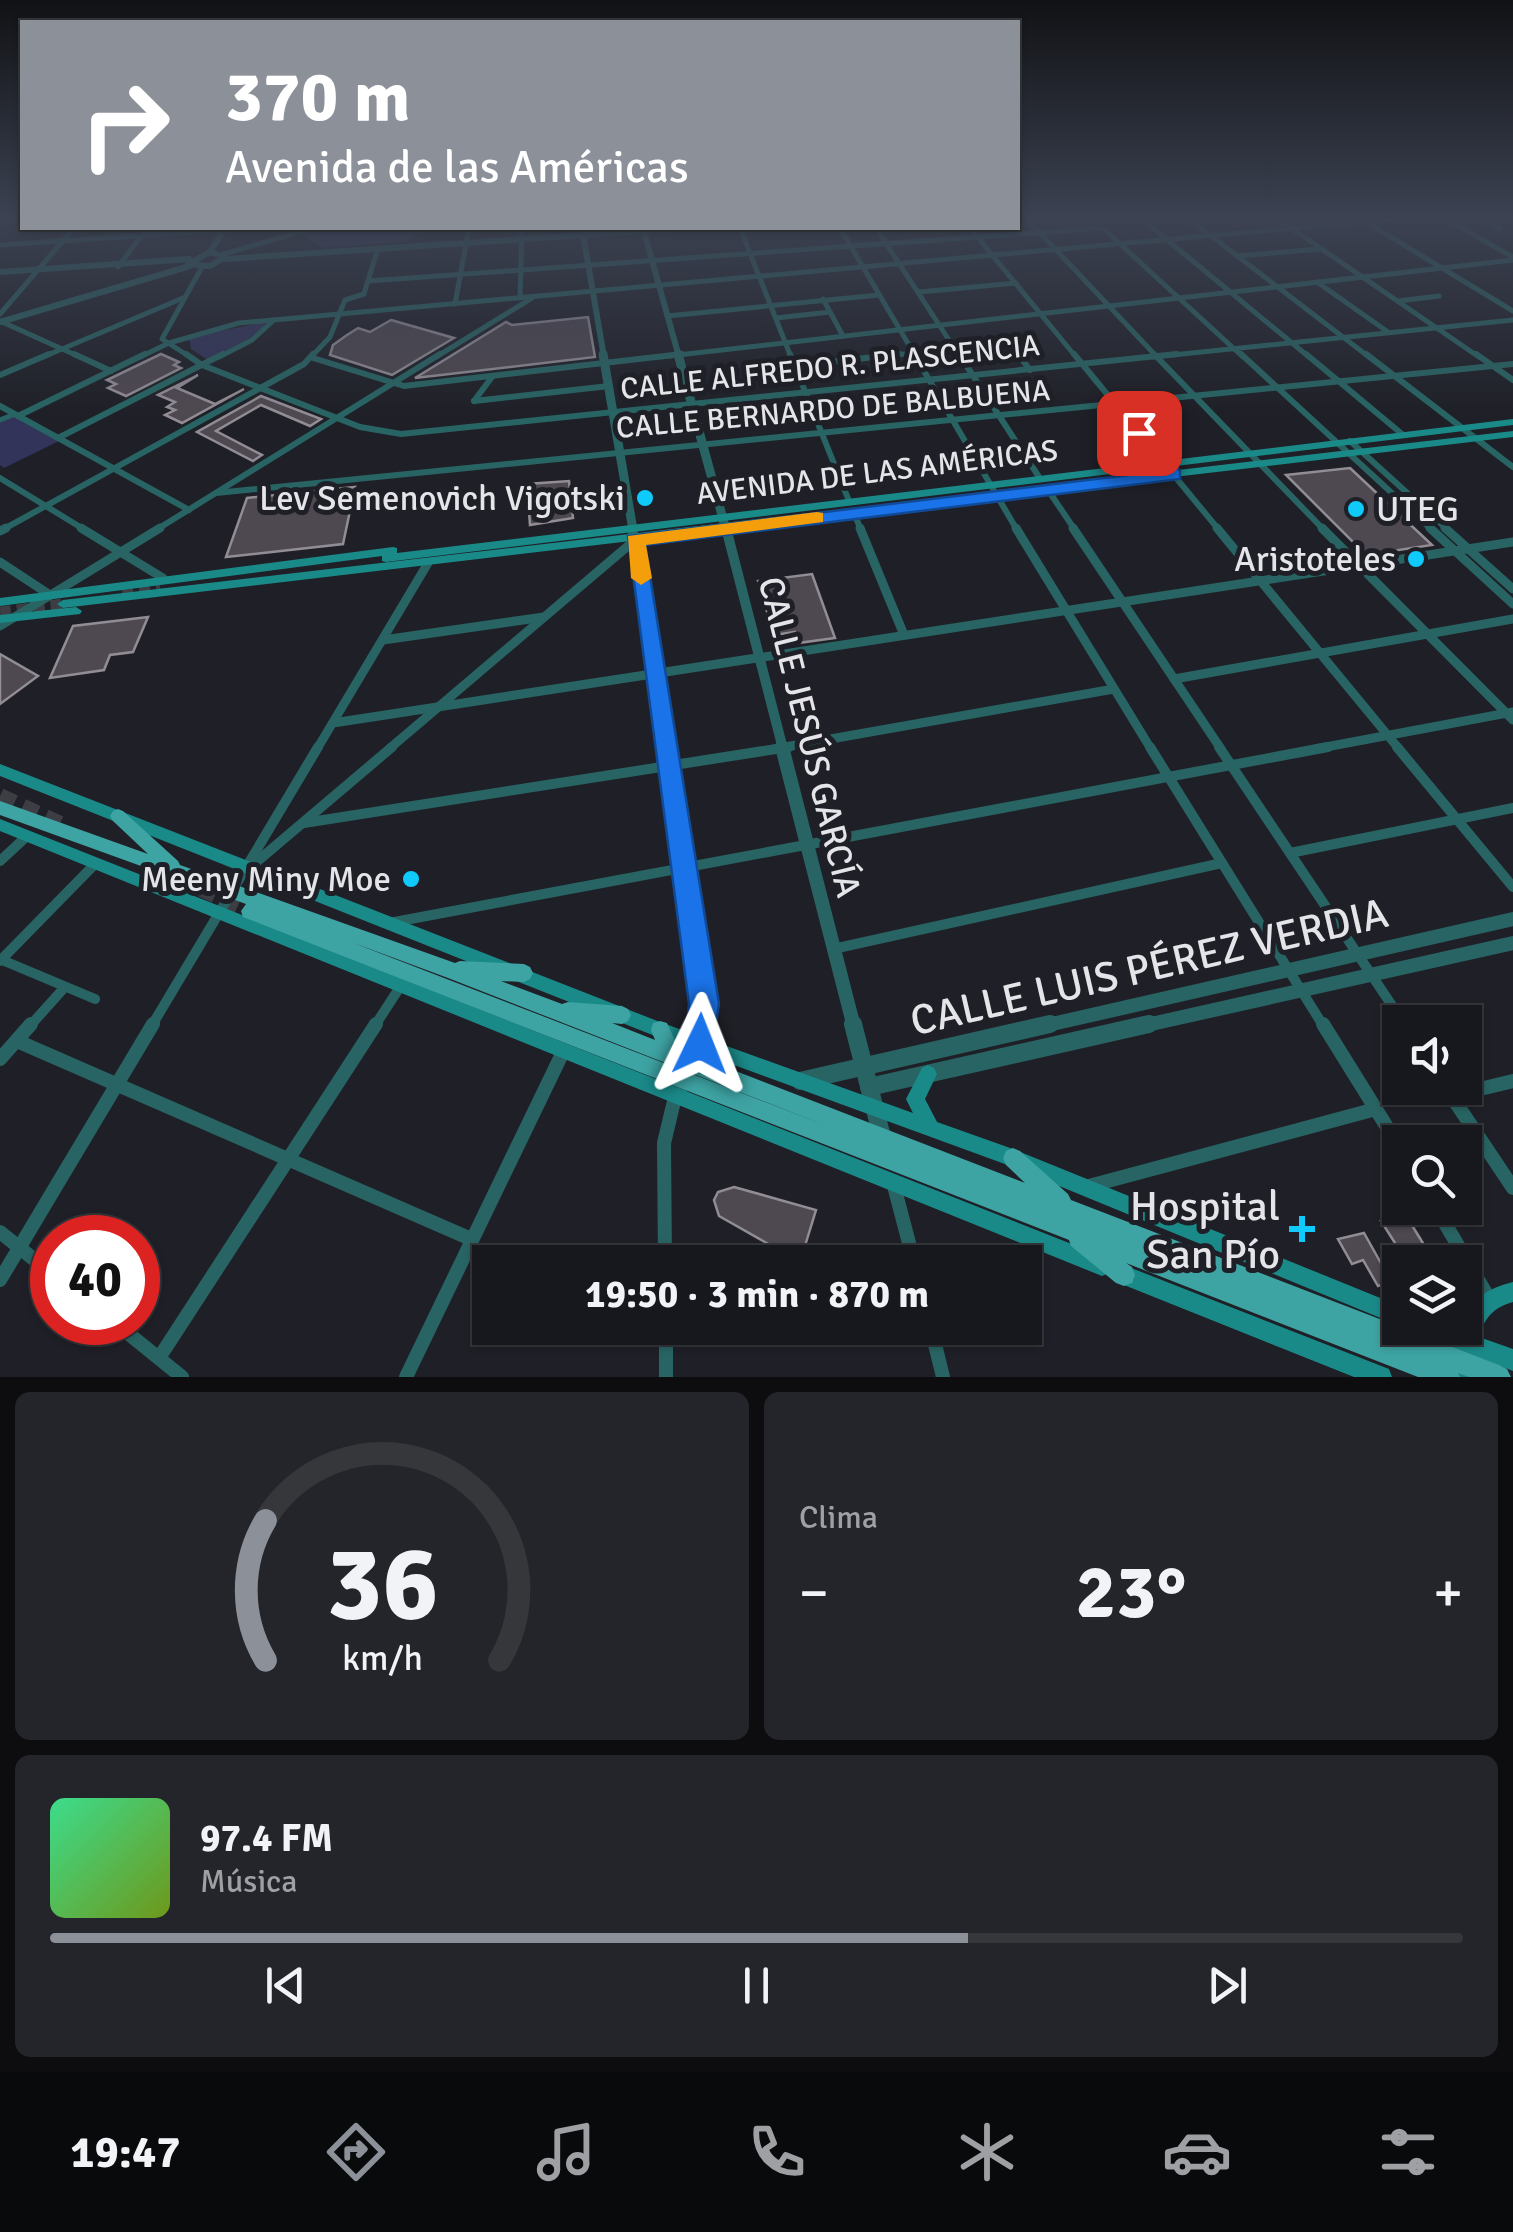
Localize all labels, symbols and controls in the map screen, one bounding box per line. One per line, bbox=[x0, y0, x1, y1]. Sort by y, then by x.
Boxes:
text: 370 m bbox=[225, 54, 410, 140]
icon: right bbox=[60, 60, 190, 190]
text: Avenida de las Américas bbox=[225, 140, 689, 195]
street label: CALLE ALFREDO R. PLASCENCIA bbox=[619, 327, 1042, 408]
street label: CALLE BERNARDO DE BALBUENA bbox=[615, 372, 1051, 447]
pin bbox=[1097, 391, 1182, 476]
icon: arrive bbox=[1112, 406, 1167, 461]
street label: AVENIDA DE LAS AMÉRICAS bbox=[694, 432, 1060, 513]
place label: Lev Semenovich Vigotski bbox=[259, 477, 625, 520]
marker: Lev Semenovich Vigotski bbox=[634, 487, 656, 509]
place label: UTEG bbox=[1376, 488, 1459, 531]
marker: UTEG bbox=[1345, 498, 1367, 520]
place label: Aristoteles bbox=[1234, 538, 1396, 581]
marker: Aristoteles bbox=[1405, 548, 1427, 570]
street label: CALLE JESÚS GARCÍA bbox=[749, 573, 870, 902]
place label: Meeny Miny Moe bbox=[141, 858, 391, 901]
marker: Meeny Miny Moe bbox=[400, 868, 422, 890]
street label: CALLE LUIS PÉREZ VERDIA bbox=[906, 888, 1393, 1047]
position arrow bbox=[648, 992, 752, 1096]
map controls bbox=[1382, 1005, 1482, 1345]
button: sound bbox=[1382, 1005, 1482, 1105]
button: search bbox=[1382, 1125, 1482, 1225]
place label: Hospital San Pío bbox=[1130, 1181, 1280, 1280]
speed limit sign: 40 bbox=[30, 1215, 160, 1345]
marker: Hospital San Pío bbox=[1289, 1216, 1315, 1242]
button: layers bbox=[1382, 1245, 1482, 1345]
text: 19:50 · 3 min · 870 m bbox=[585, 1271, 929, 1318]
text: Clima bbox=[799, 1498, 878, 1537]
text: 36 bbox=[326, 1520, 438, 1648]
text: 23° bbox=[1076, 1546, 1187, 1639]
text: − bbox=[799, 1559, 829, 1627]
text: + bbox=[1433, 1559, 1463, 1627]
text: km/h bbox=[342, 1636, 422, 1680]
text: 97.4 FM bbox=[200, 1815, 333, 1862]
text: Música bbox=[200, 1862, 297, 1901]
icon: previous bbox=[258, 1958, 313, 2013]
icon: pause bbox=[729, 1958, 784, 2013]
icon: next bbox=[1200, 1958, 1255, 2013]
icon: directions bbox=[321, 2117, 391, 2187]
icon: music bbox=[531, 2117, 601, 2187]
icon: phone bbox=[742, 2117, 812, 2187]
icon: climate bbox=[952, 2117, 1022, 2187]
icon: car bbox=[1162, 2117, 1232, 2187]
icon: filters bbox=[1373, 2117, 1443, 2187]
text: 19:47 bbox=[70, 2125, 181, 2180]

